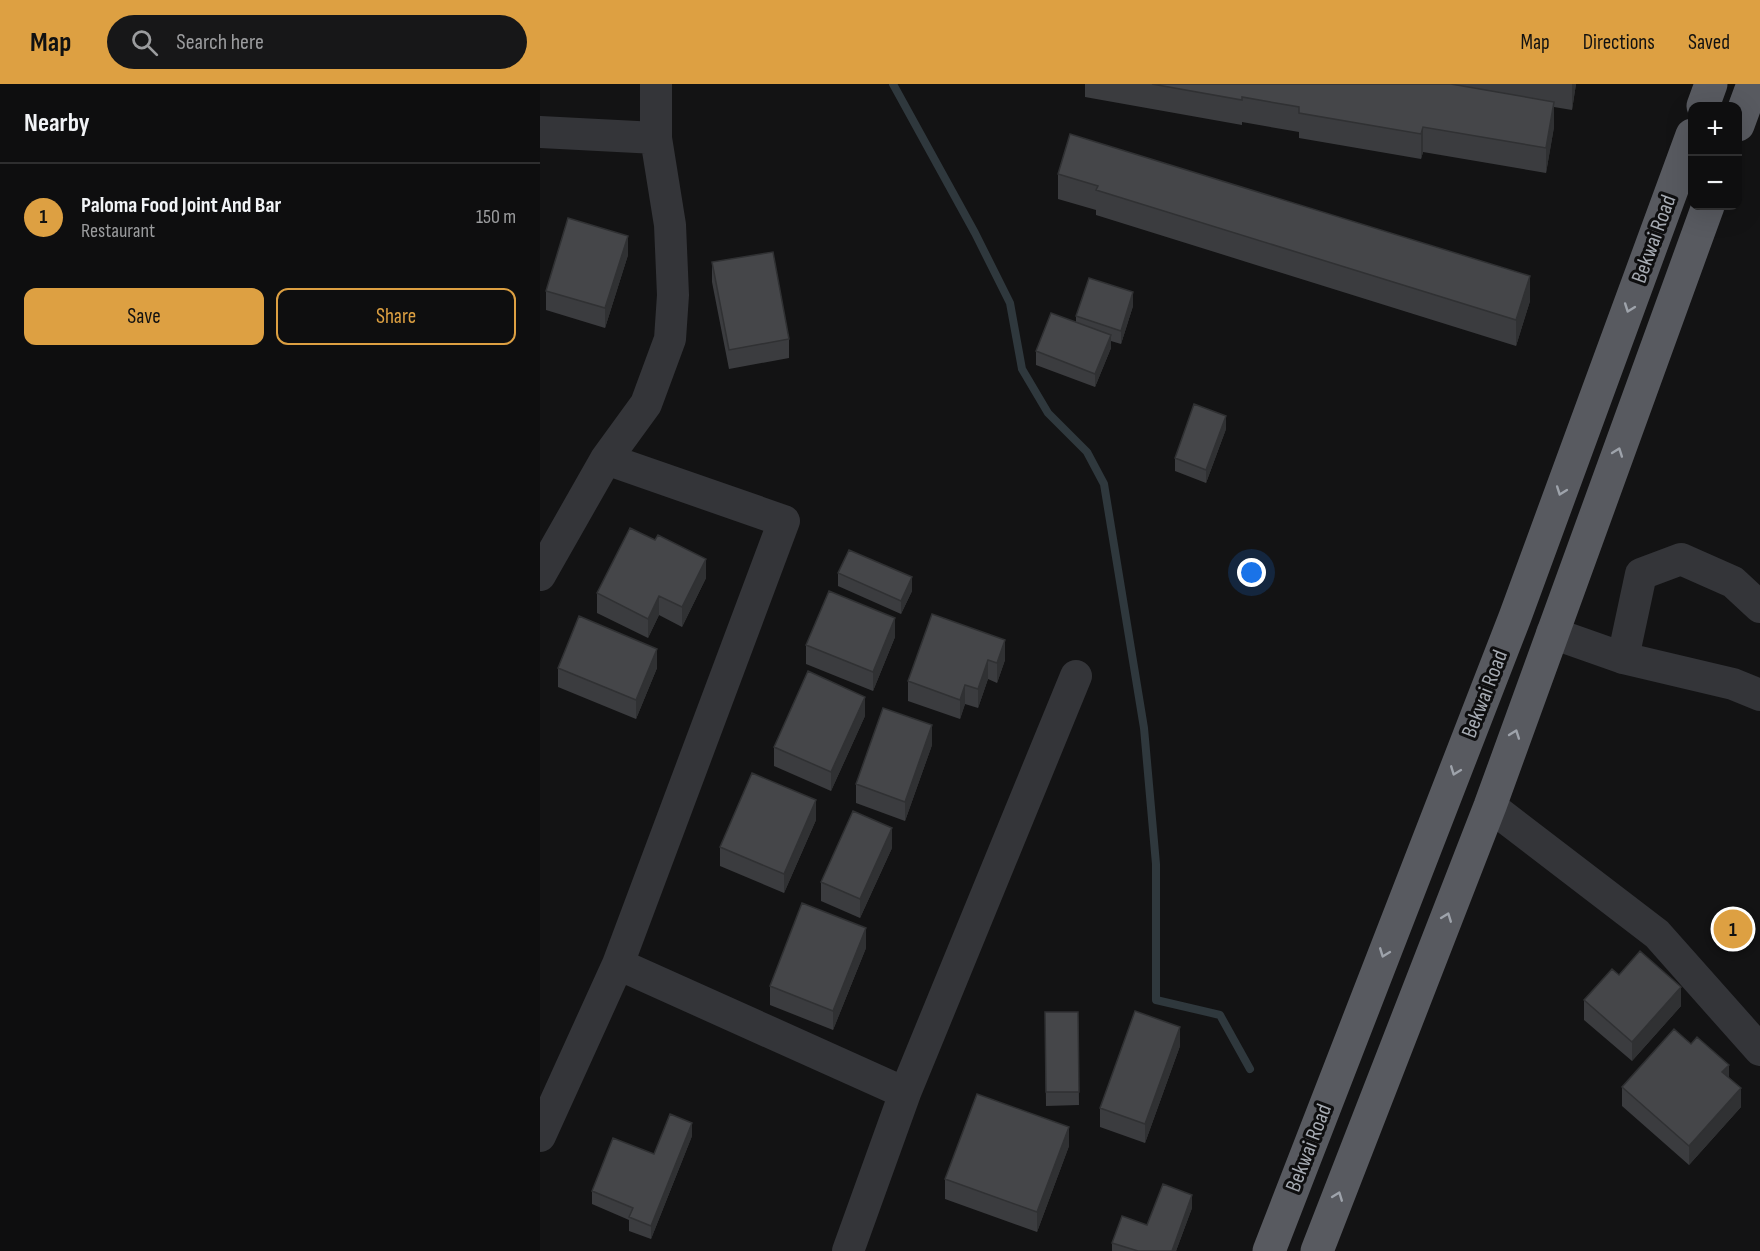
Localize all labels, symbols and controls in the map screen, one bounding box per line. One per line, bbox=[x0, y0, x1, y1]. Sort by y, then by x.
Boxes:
search box bbox=[107, 15, 527, 69]
text: Map bbox=[30, 26, 71, 59]
icon: search bbox=[128, 26, 161, 59]
text: Search here bbox=[176, 29, 264, 56]
text: Map bbox=[1520, 30, 1550, 55]
text: Directions bbox=[1583, 30, 1655, 55]
text: Saved bbox=[1688, 30, 1730, 55]
map controls bbox=[1688, 102, 1742, 210]
button: + bbox=[1688, 102, 1742, 156]
text: Nearby bbox=[24, 108, 90, 139]
button: − bbox=[1688, 156, 1742, 210]
street label: Bekwai Road bbox=[1626, 191, 1682, 287]
text: Paloma Food Joint And Bar bbox=[81, 192, 281, 219]
text: 1 bbox=[40, 205, 47, 229]
text: 150 m bbox=[476, 205, 516, 229]
text: Restaurant bbox=[81, 219, 155, 243]
button: Save bbox=[24, 288, 264, 345]
button: Share bbox=[276, 288, 516, 345]
one-way arrow bbox=[1623, 302, 1636, 313]
one-way arrow bbox=[1611, 448, 1623, 459]
one-way arrow bbox=[1556, 485, 1569, 496]
your location bbox=[1237, 558, 1266, 587]
street label: Bekwai Road bbox=[1456, 646, 1514, 742]
one-way arrow bbox=[1508, 730, 1521, 740]
one-way arrow bbox=[1450, 765, 1462, 776]
pin: 1 bbox=[1714, 906, 1752, 952]
one-way arrow bbox=[1439, 912, 1452, 923]
one-way arrow bbox=[1379, 947, 1392, 958]
street label: Bekwai Road bbox=[1280, 1100, 1338, 1196]
one-way arrow bbox=[1331, 1192, 1343, 1203]

